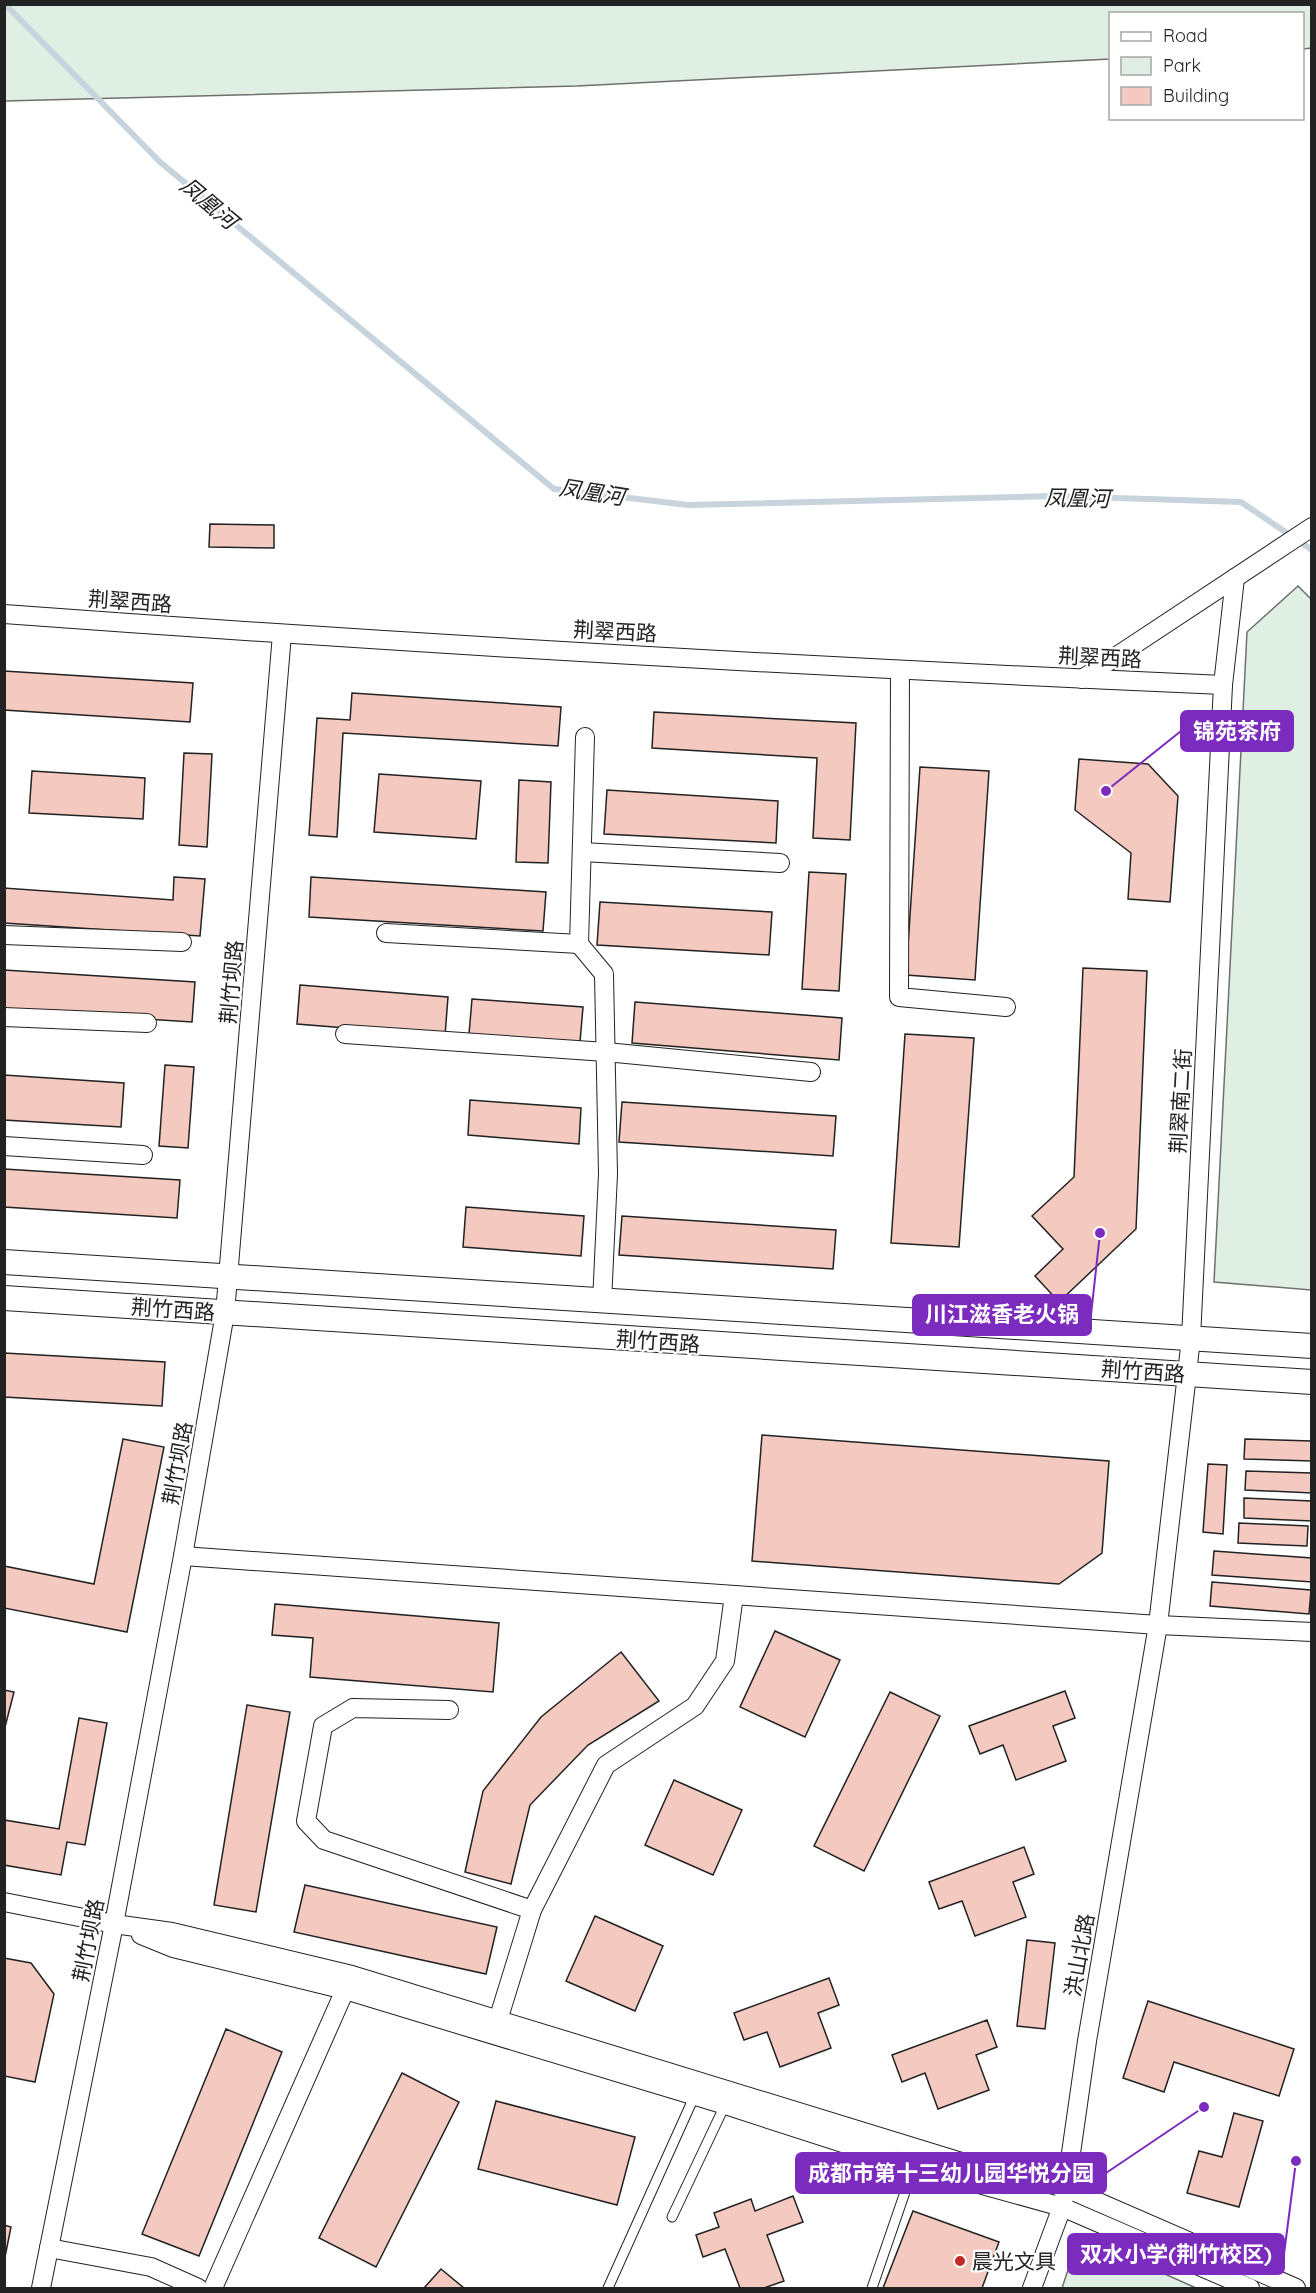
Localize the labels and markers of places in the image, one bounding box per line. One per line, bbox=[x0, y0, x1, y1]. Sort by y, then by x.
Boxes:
callout: 锦苑茶府 bbox=[1181, 711, 1293, 751]
callout: 川江滋香老火锅 bbox=[913, 1295, 1091, 1335]
callout: 成都市第十三幼儿园华悦分园 bbox=[796, 2153, 1106, 2193]
callout: 双水小学(荆竹校区) bbox=[1068, 2234, 1284, 2274]
place label: 晨光文具 bbox=[972, 2248, 1056, 2274]
marker: 晨光文具 bbox=[953, 2254, 967, 2268]

